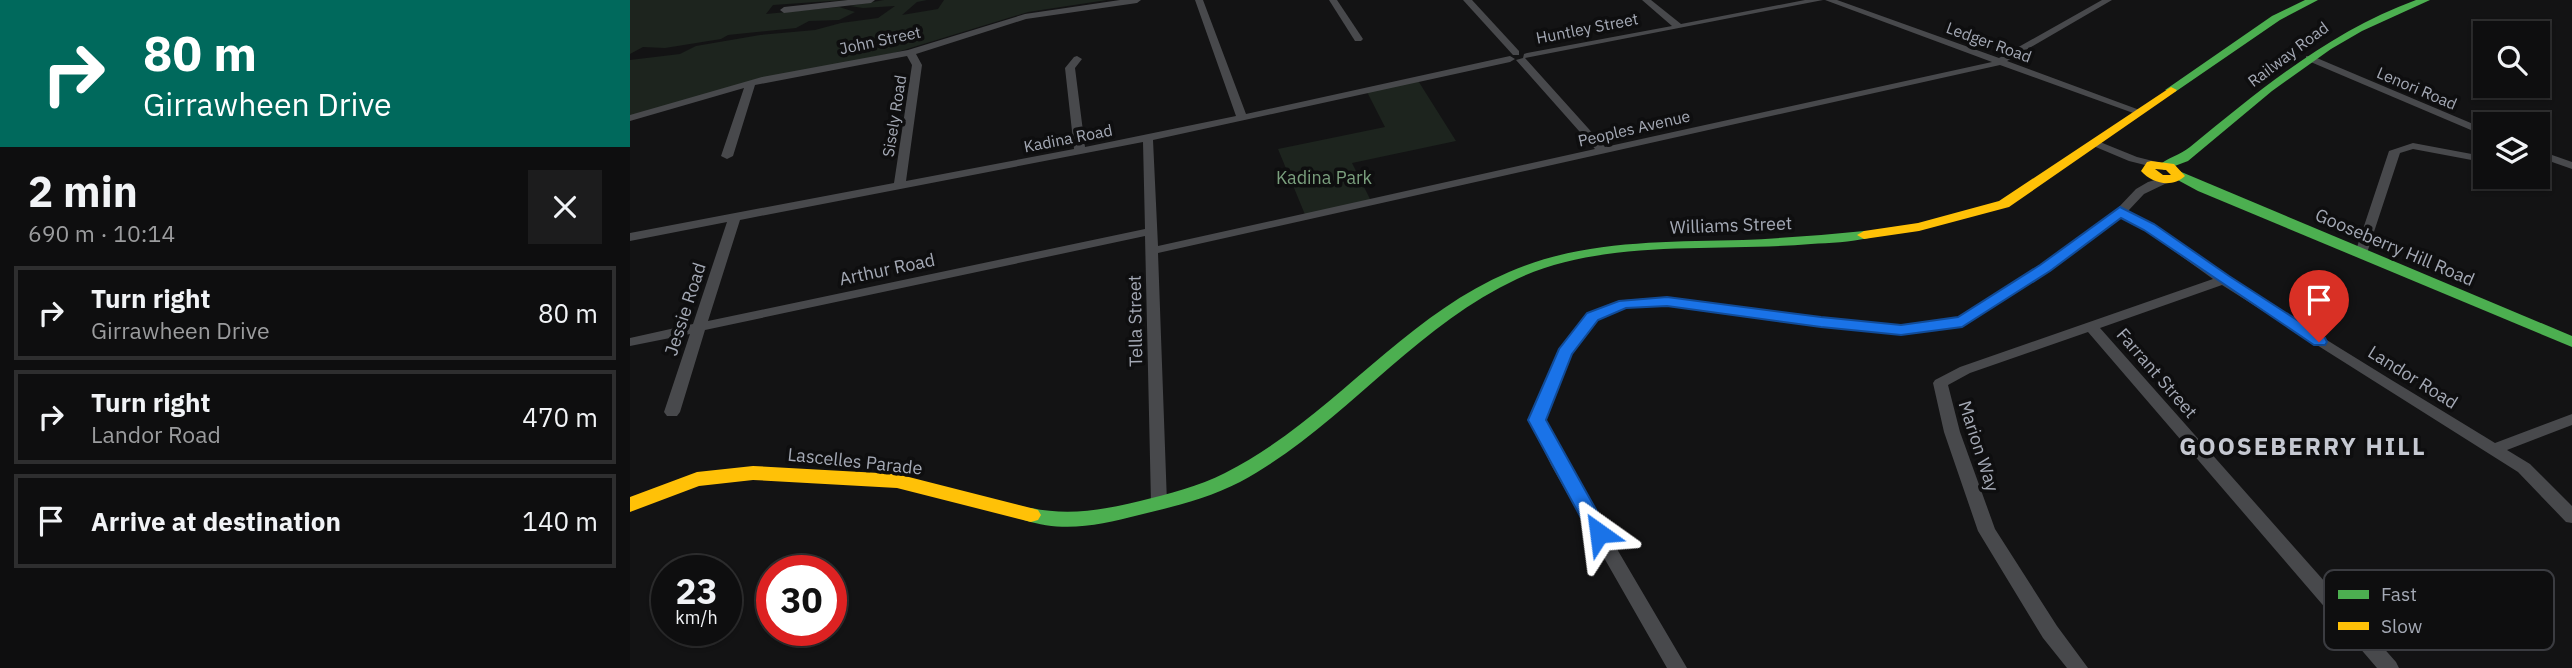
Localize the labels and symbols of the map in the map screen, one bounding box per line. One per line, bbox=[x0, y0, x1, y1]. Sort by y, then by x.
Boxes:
street label: Huntley Street bbox=[1534, 8, 1640, 48]
street label: Ledger Road bbox=[1944, 17, 2034, 67]
street label: Railway Road bbox=[2244, 17, 2332, 91]
street label: John Street bbox=[837, 22, 923, 58]
street label: Lenori Road bbox=[2374, 62, 2460, 114]
street label: Sisely Road bbox=[878, 74, 910, 158]
street label: Peoples Avenue bbox=[1576, 105, 1692, 151]
street label: Kadina Road bbox=[1022, 120, 1114, 156]
park label: Kadina Park bbox=[1276, 166, 1373, 189]
street label: Gooseberry Hill Road bbox=[2312, 203, 2478, 291]
street label: Williams Street bbox=[1669, 211, 1793, 239]
street label: Arthur Road bbox=[837, 248, 937, 290]
street label: Jessie Road bbox=[659, 260, 711, 358]
pin bbox=[2289, 270, 2349, 342]
street label: Tella Street bbox=[1123, 275, 1147, 367]
street label: Farrant Street bbox=[2112, 323, 2202, 423]
street label: Landor Road bbox=[2364, 340, 2462, 414]
street label: Marion Way bbox=[1954, 398, 2005, 494]
district label: GOOSEBERRY HILL bbox=[2179, 430, 2427, 462]
street label: Lascelles Parade bbox=[786, 442, 924, 480]
position arrow bbox=[1562, 496, 1636, 570]
speed limit sign: 30 bbox=[756, 555, 847, 646]
legend bbox=[2324, 570, 2554, 650]
text: Fast bbox=[2381, 582, 2417, 606]
text: Slow bbox=[2381, 614, 2422, 638]

